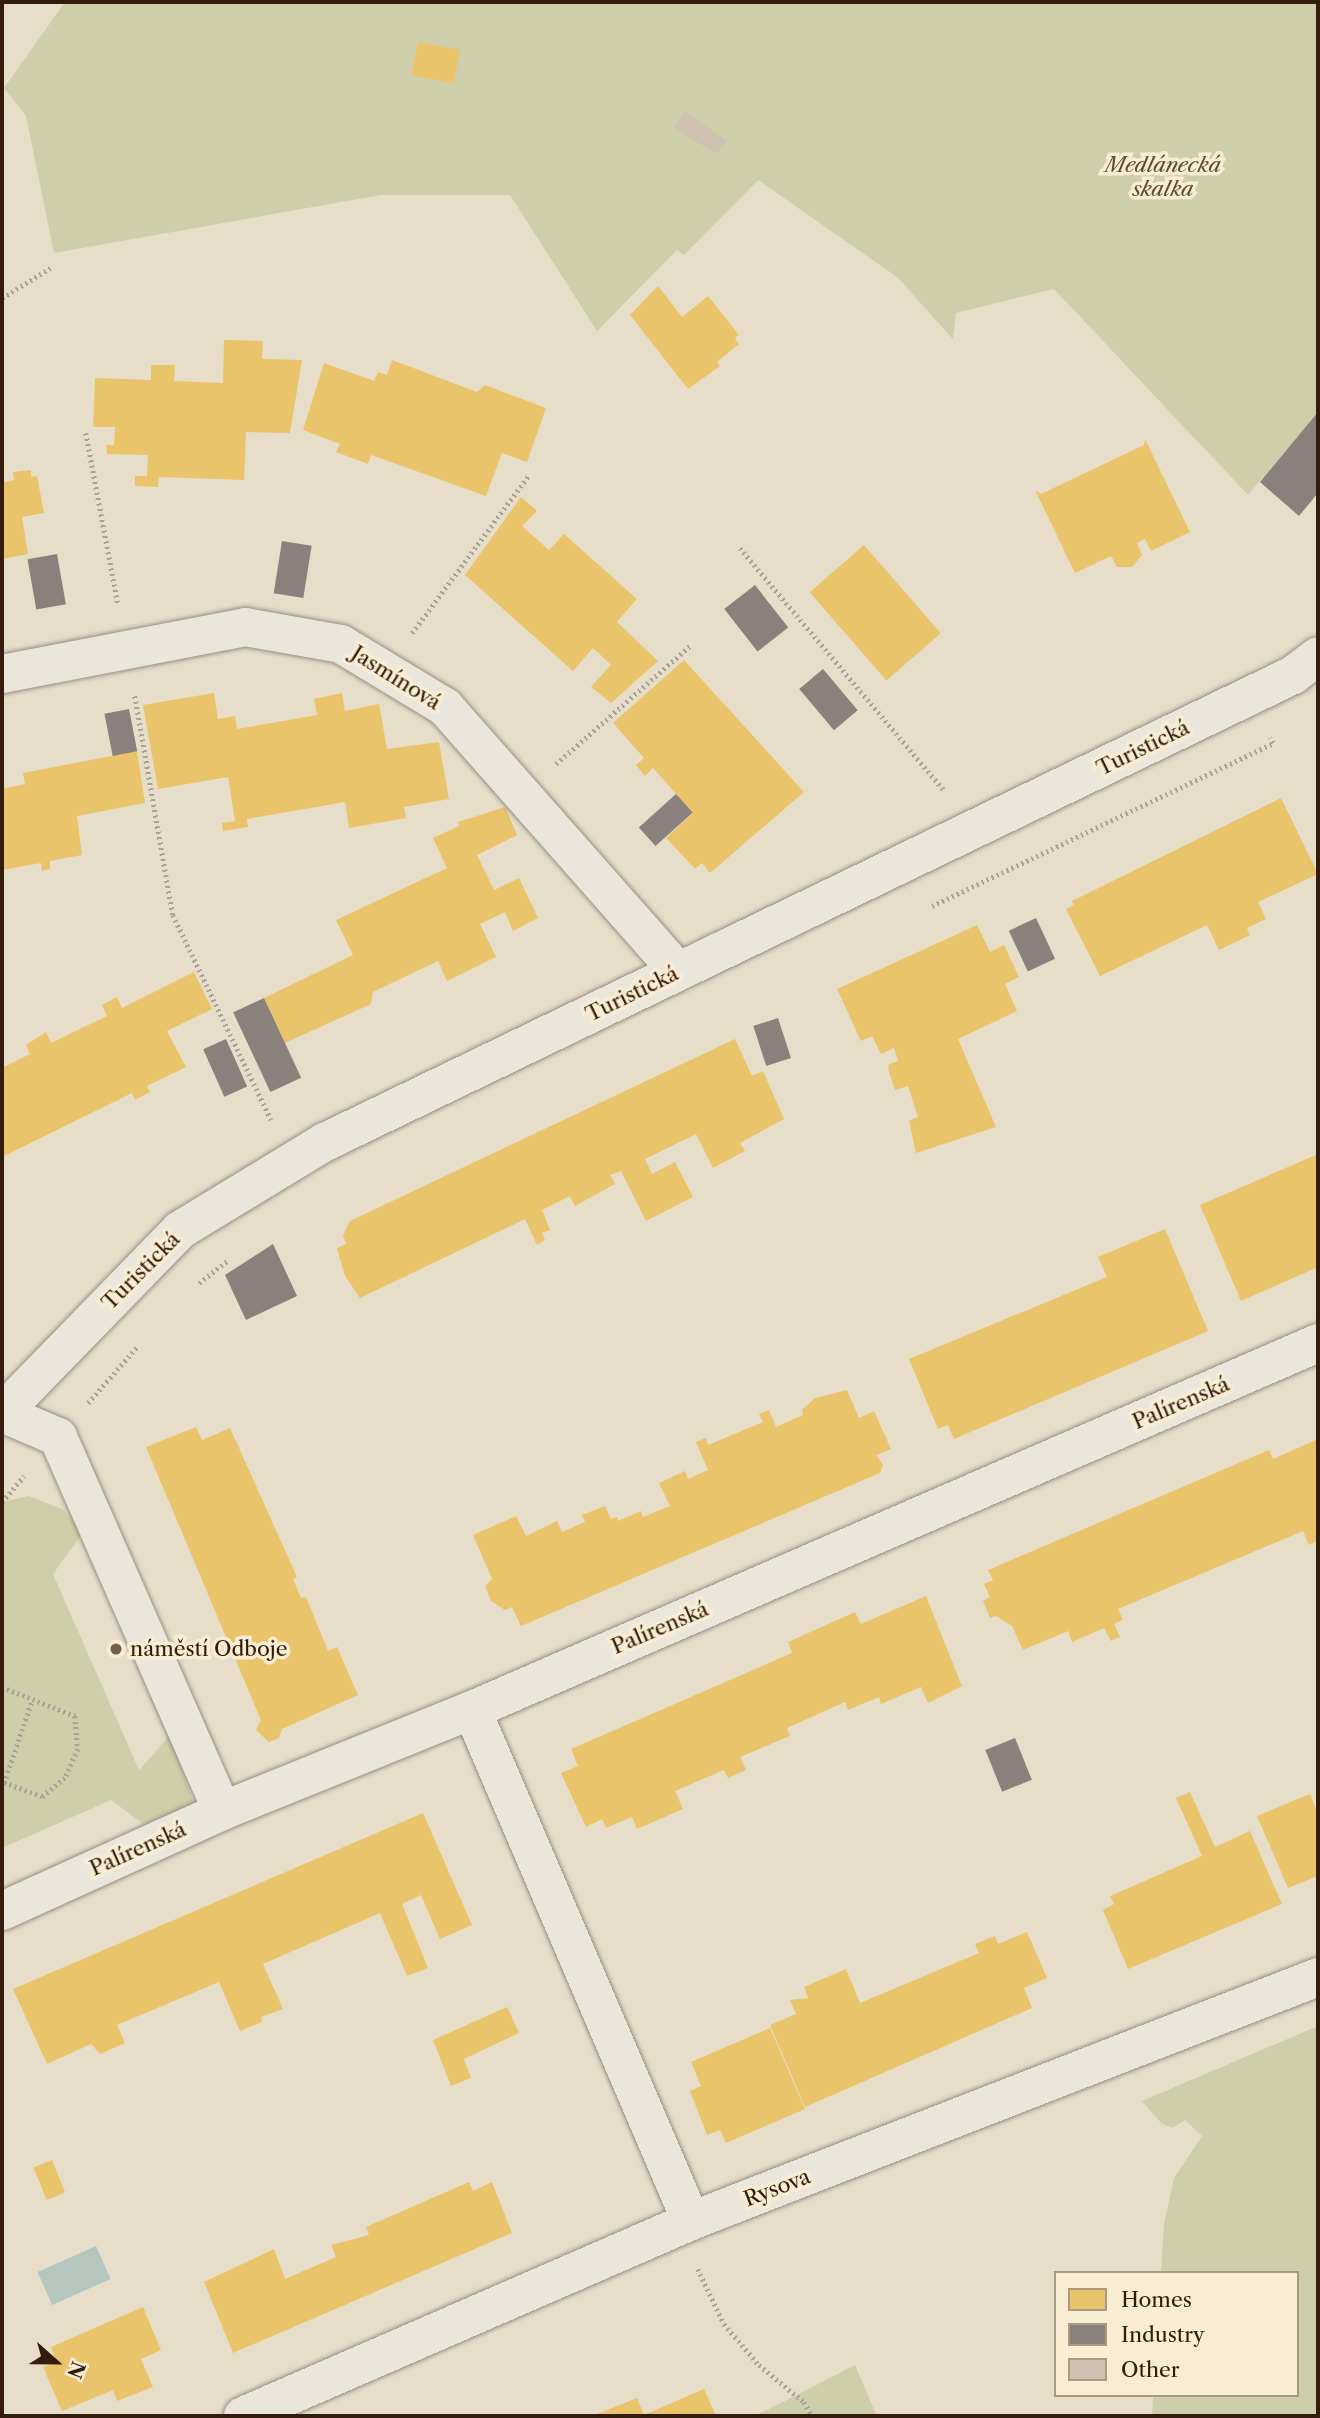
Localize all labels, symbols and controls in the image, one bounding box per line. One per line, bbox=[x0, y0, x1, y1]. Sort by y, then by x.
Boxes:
park label: Medlánecká skalka bbox=[1105, 152, 1221, 202]
street label: Jasmínová bbox=[347, 641, 445, 715]
street label: Turistická bbox=[1093, 715, 1193, 781]
street label: Turistická bbox=[582, 961, 682, 1027]
street label: Turistická bbox=[97, 1227, 185, 1315]
street label: Palírenská bbox=[1129, 1371, 1233, 1435]
street label: Palírenská bbox=[608, 1596, 712, 1660]
place label: náměstí Odboje bbox=[130, 1636, 287, 1662]
marker: náměstí Odboje bbox=[108, 1641, 124, 1657]
street label: Palírenská bbox=[86, 1817, 190, 1881]
street label: Rysova bbox=[740, 2164, 814, 2212]
legend bbox=[1054, 2271, 1299, 2397]
text: Homes bbox=[1121, 2287, 1192, 2312]
text: Industry bbox=[1121, 2322, 1205, 2347]
north arrow bbox=[21, 2327, 91, 2397]
text: Other bbox=[1121, 2357, 1180, 2382]
text: N bbox=[62, 2358, 90, 2382]

